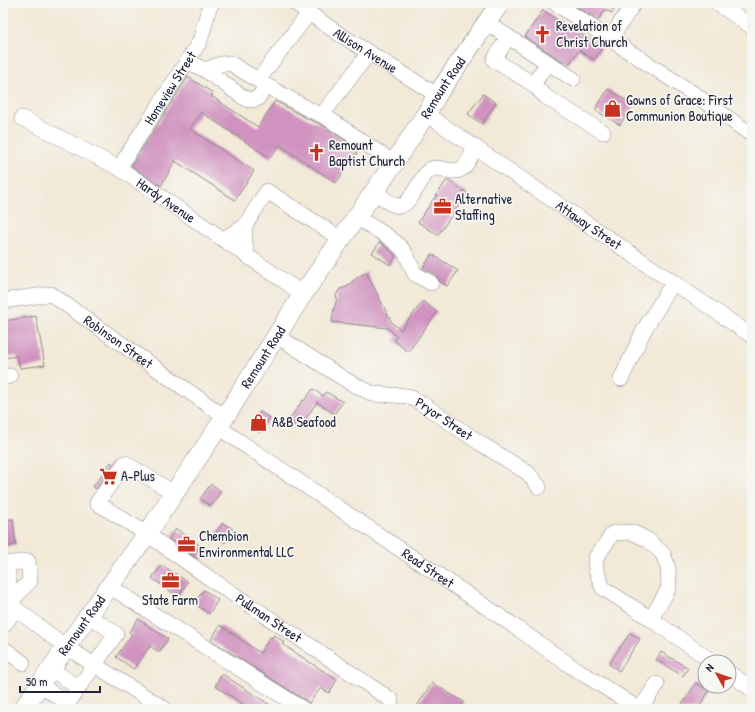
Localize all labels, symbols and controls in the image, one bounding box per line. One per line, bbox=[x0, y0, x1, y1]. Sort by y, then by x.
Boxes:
place label: Revelation of Christ Church bbox=[556, 16, 627, 51]
street label: Allison Avenue bbox=[330, 23, 402, 77]
church icon: Revelation of Christ Church bbox=[533, 24, 553, 44]
street label: Homeview Street bbox=[139, 47, 200, 128]
street label: Remount Road bbox=[416, 52, 470, 122]
place label: Gowns of Grace: First Communion Boutique bbox=[626, 90, 733, 126]
shop icon: Gowns of Grace: First Communion Boutique bbox=[603, 98, 623, 118]
place label: Remount Baptist Church bbox=[329, 135, 405, 171]
church icon: Remount Baptist Church bbox=[306, 143, 326, 163]
street label: Hardy Avenue bbox=[133, 173, 200, 227]
place label: Alternative Staffing bbox=[455, 189, 513, 225]
street label: Attaway Street bbox=[552, 195, 626, 254]
office icon: Alternative Staffing bbox=[432, 197, 452, 217]
street label: Robinson Street bbox=[80, 310, 157, 372]
street label: Remount Road bbox=[236, 322, 290, 392]
street label: Pryor Street bbox=[413, 392, 477, 444]
shop icon: A&B Seafood bbox=[249, 412, 269, 432]
place label: A&B Seafood bbox=[272, 412, 336, 431]
supermarket icon: A-Plus bbox=[98, 466, 118, 486]
place label: A-Plus bbox=[121, 466, 155, 485]
place label: Chembion Environmental LLC bbox=[199, 526, 295, 561]
office icon: Chembion Environmental LLC bbox=[176, 534, 196, 554]
street label: Read Street bbox=[399, 543, 458, 592]
office icon: State Farm bbox=[160, 570, 180, 590]
street label: Pullman Street bbox=[232, 588, 306, 647]
place label: State Farm bbox=[142, 590, 198, 609]
street label: Remount Road bbox=[53, 591, 110, 659]
north arrow bbox=[697, 654, 737, 694]
text: N bbox=[702, 661, 717, 674]
scale bar bbox=[20, 668, 100, 694]
text: 50 m bbox=[26, 673, 47, 690]

